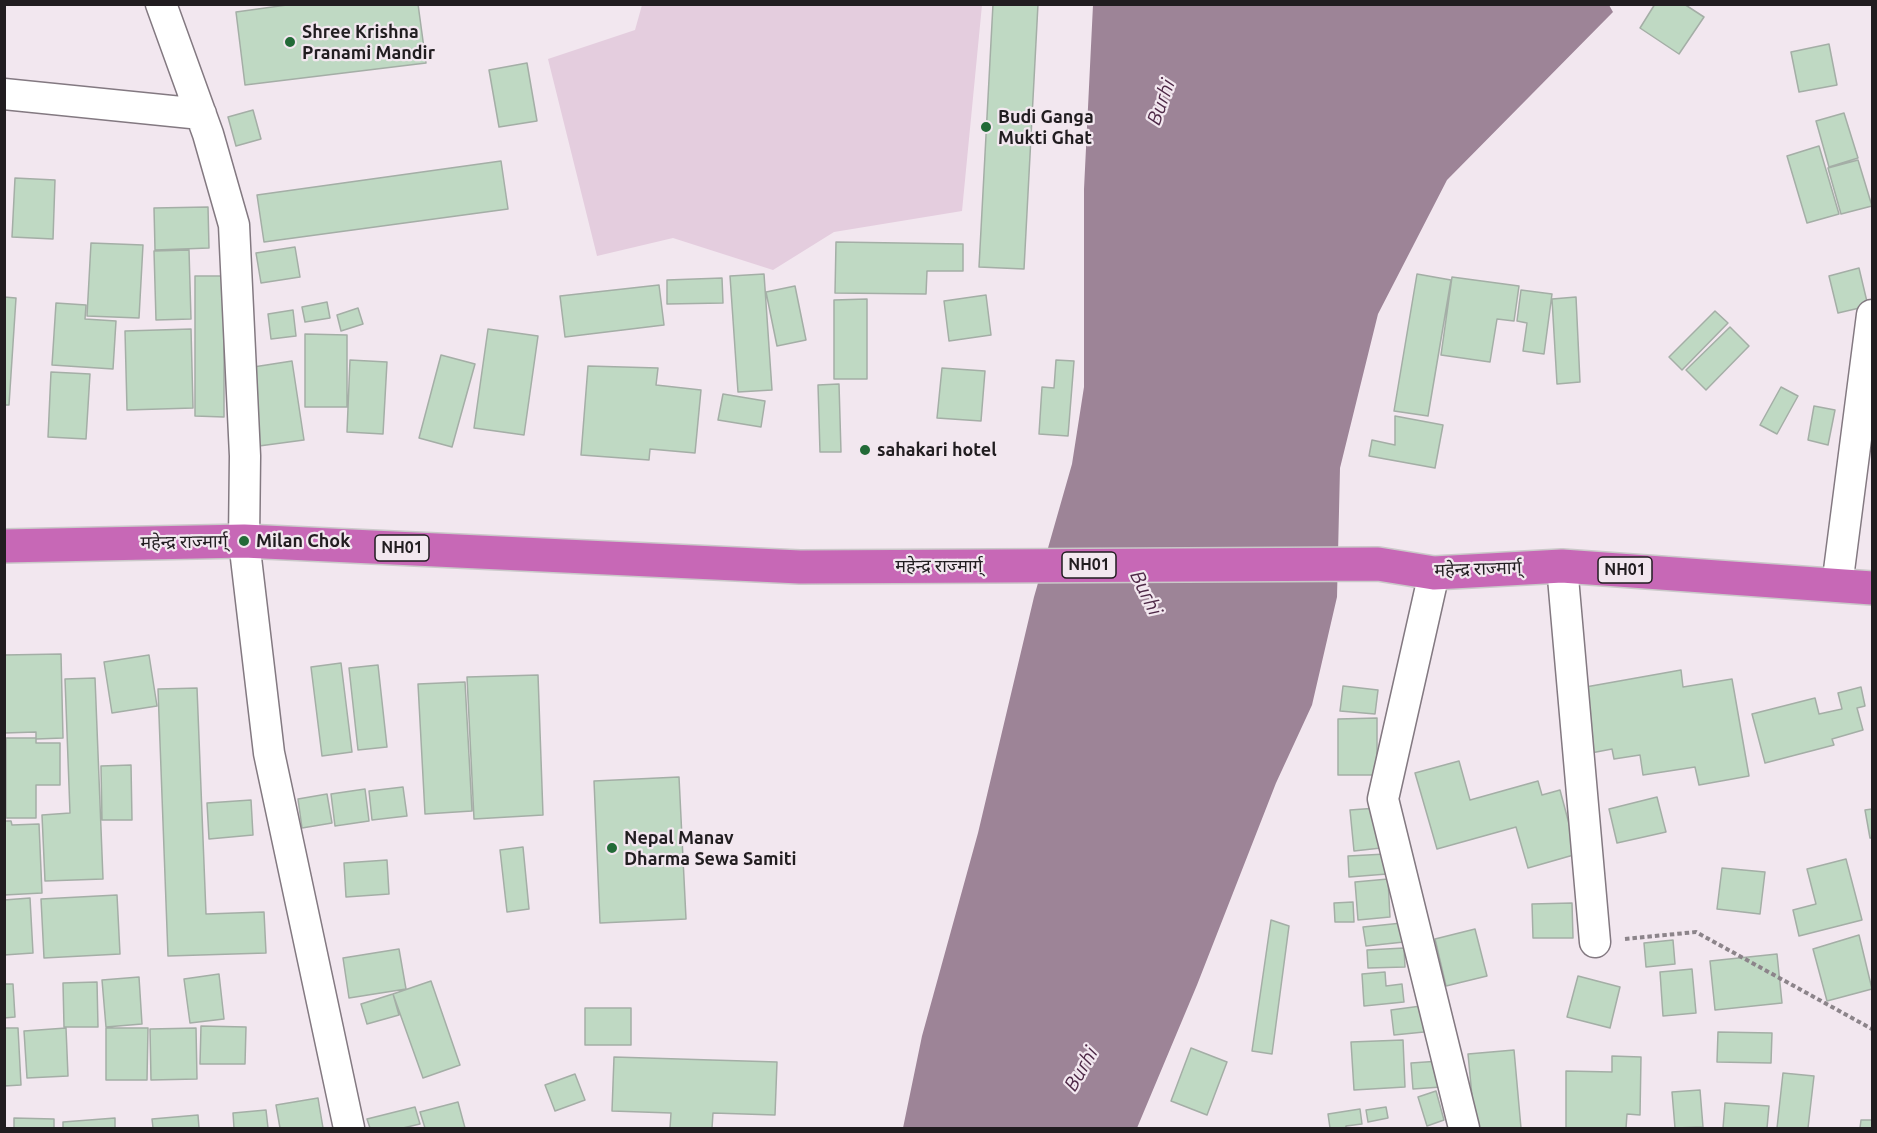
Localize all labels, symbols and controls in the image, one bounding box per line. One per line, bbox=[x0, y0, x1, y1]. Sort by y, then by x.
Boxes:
place label: Shree Krishna Pranami Mandir bbox=[302, 21, 435, 63]
marker: Shree Krishna Pranami Mandir bbox=[283, 35, 297, 49]
water label: Burhi bbox=[1142, 76, 1180, 128]
place label: Budi Ganga Mukti Ghat bbox=[998, 106, 1094, 148]
marker: Budi Ganga Mukti Ghat bbox=[979, 120, 993, 134]
place label: sahakari hotel bbox=[877, 439, 997, 461]
marker: sahakari hotel bbox=[858, 443, 872, 457]
street label: महेन्द्र राज्मार्ग् bbox=[140, 530, 228, 554]
place label: Milan Chok bbox=[256, 530, 350, 552]
marker: Milan Chok bbox=[237, 534, 251, 548]
road number: NH01 bbox=[375, 535, 429, 561]
road number: NH01 bbox=[1062, 552, 1116, 578]
street label: महेन्द्र राज्मार्ग् bbox=[895, 555, 983, 577]
street label: महेन्द्र राज्मार्ग् bbox=[1434, 557, 1522, 581]
road number: NH01 bbox=[1598, 557, 1652, 583]
water label: Burhi bbox=[1125, 567, 1167, 619]
place label: Nepal Manav Dharma Sewa Samiti bbox=[624, 827, 796, 870]
marker: Nepal Manav Dharma Sewa Samiti bbox=[605, 841, 619, 855]
water label: Burhi bbox=[1059, 1043, 1103, 1095]

